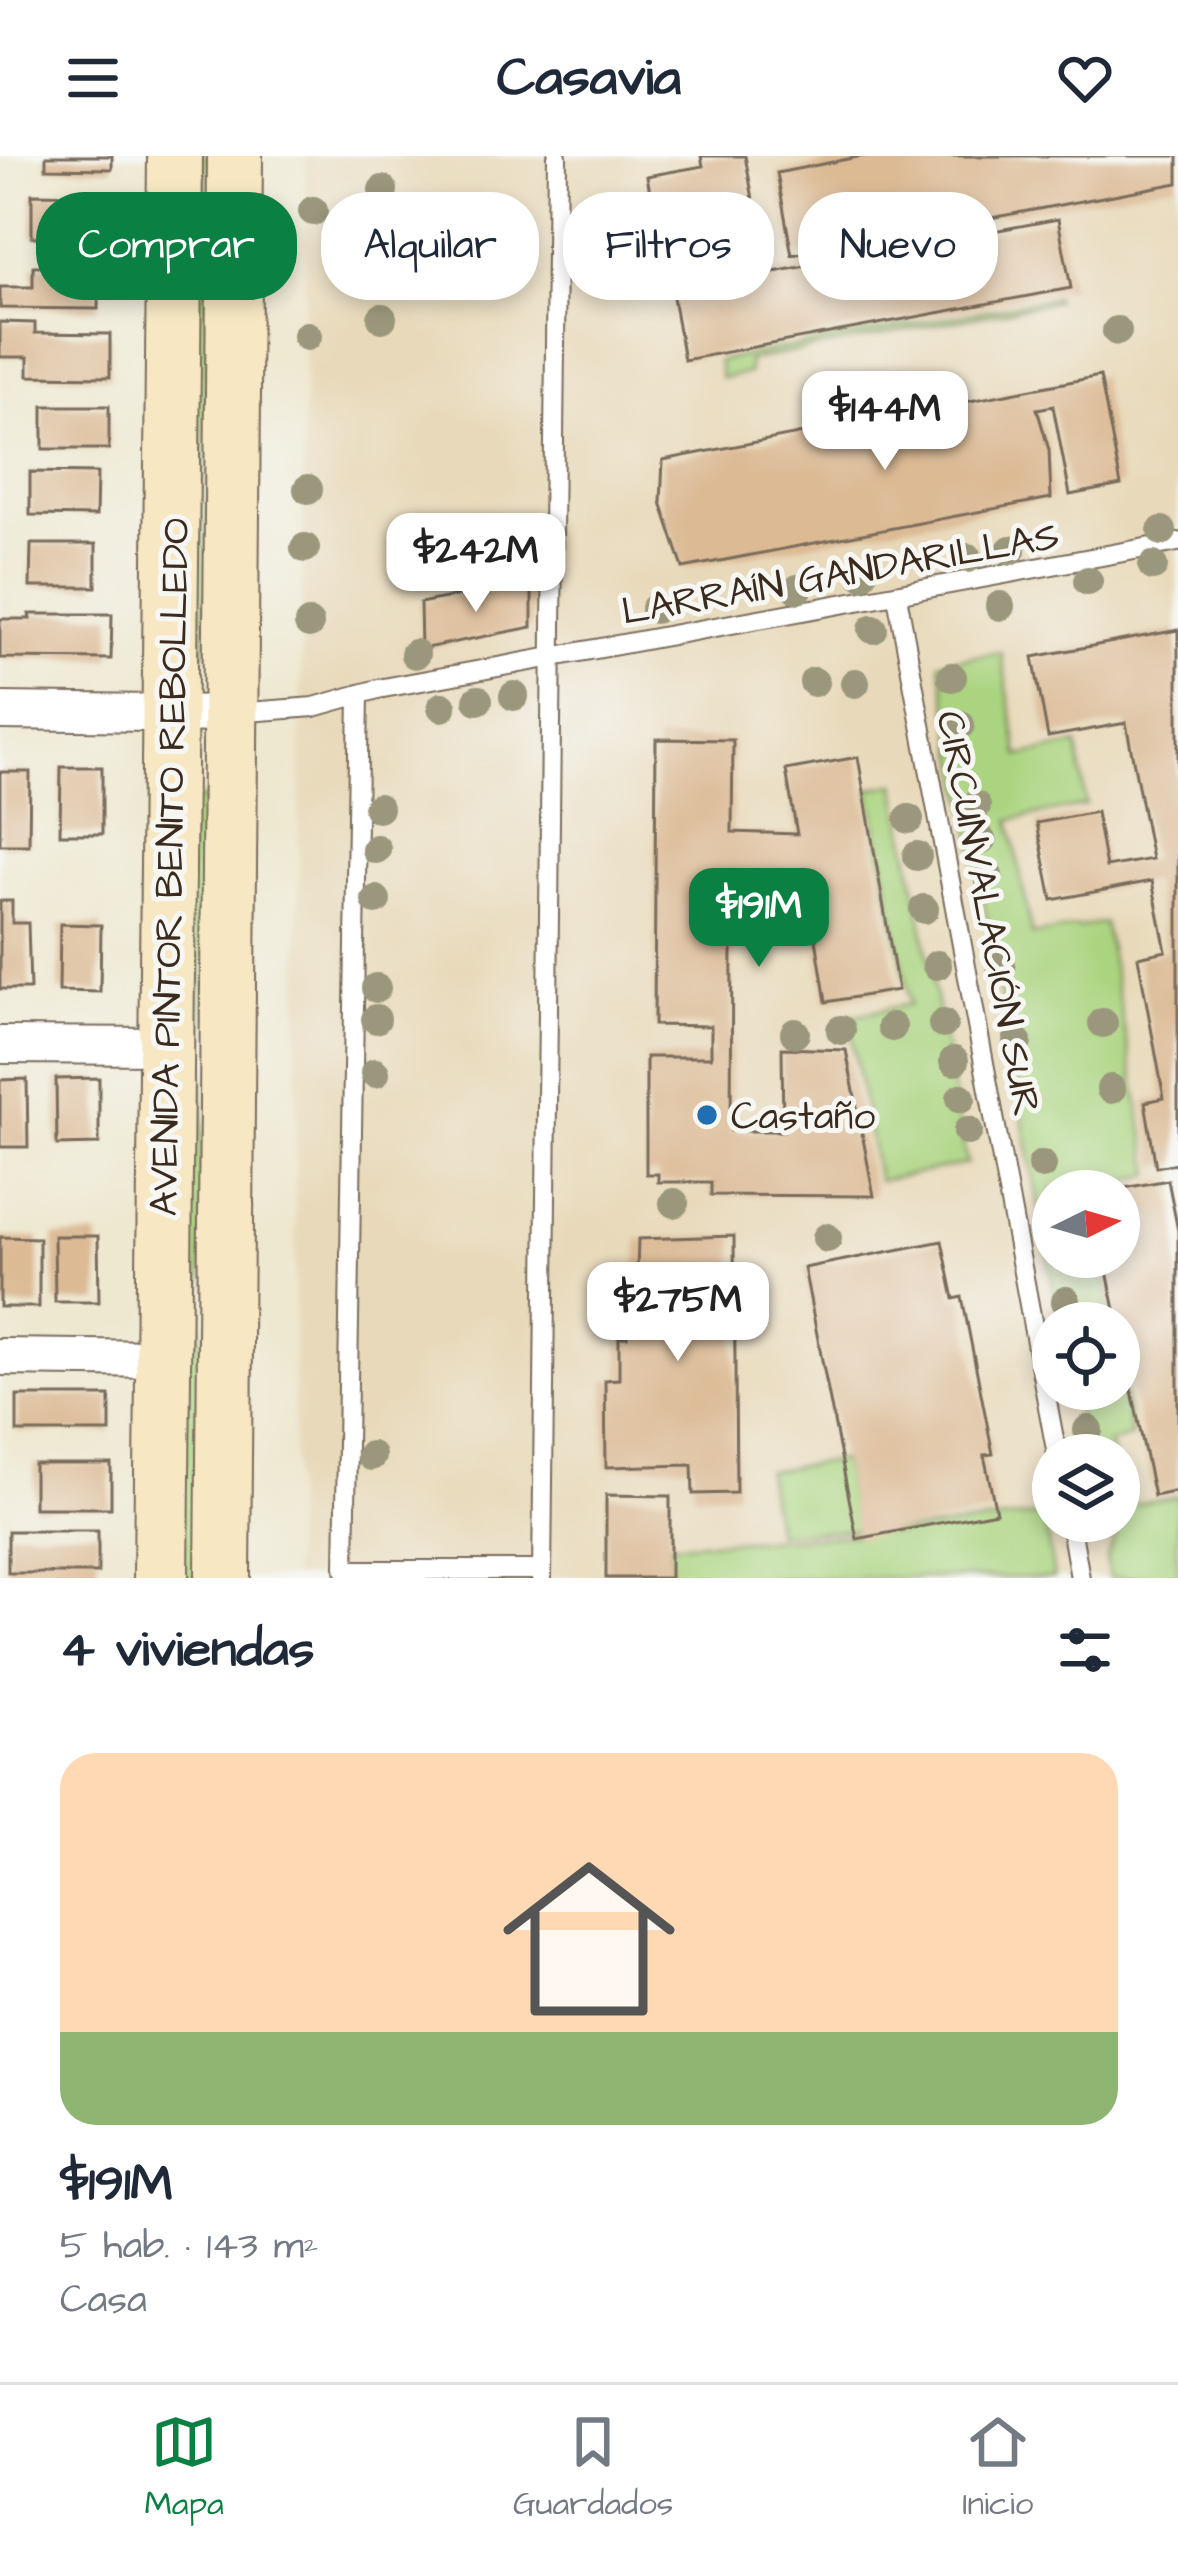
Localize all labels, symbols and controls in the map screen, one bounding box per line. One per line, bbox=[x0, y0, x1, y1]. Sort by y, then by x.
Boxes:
text: Casavia bbox=[497, 41, 681, 116]
icon: menu bbox=[60, 45, 126, 111]
icon: heart bbox=[1052, 45, 1118, 111]
chip: Comprar bbox=[36, 192, 297, 300]
chip: Alquilar bbox=[321, 192, 539, 300]
chip: Filtros bbox=[563, 192, 774, 300]
chip: Nuevo bbox=[798, 192, 998, 300]
pin: $144M bbox=[801, 371, 969, 473]
text: $144M bbox=[829, 383, 941, 437]
street label: LARRAÍN GANDARILLAS bbox=[618, 510, 1063, 640]
pin: $242M bbox=[392, 513, 560, 615]
street label: AVENIDA PINTOR BENITO REBOLLEDO bbox=[138, 517, 204, 1217]
text: $242M bbox=[413, 525, 539, 579]
street label: CIRCUNVALACIÓN SUR bbox=[921, 707, 1053, 1121]
pin: $191M bbox=[675, 868, 843, 970]
text: $191M bbox=[716, 880, 802, 934]
place label: Castaño bbox=[731, 1091, 875, 1145]
marker: Castaño bbox=[694, 1102, 720, 1128]
north arrow bbox=[1032, 1170, 1140, 1278]
map controls bbox=[1032, 1170, 1140, 1542]
pin: $275M bbox=[594, 1262, 762, 1364]
text: $275M bbox=[614, 1274, 742, 1328]
button: locate bbox=[1032, 1302, 1140, 1410]
button: layers bbox=[1032, 1434, 1140, 1542]
text: 4 viviendas bbox=[60, 1615, 314, 1686]
icon: filters bbox=[1052, 1617, 1118, 1683]
icon: home bbox=[481, 1831, 697, 2047]
text: $191M bbox=[60, 2149, 173, 2220]
text: 5 hab. · 143 m² bbox=[60, 2220, 318, 2274]
text: Casa bbox=[60, 2274, 147, 2328]
tab: Mapa bbox=[145, 2409, 224, 2527]
tab: Guardados bbox=[513, 2409, 673, 2527]
tab: Inicio bbox=[962, 2409, 1033, 2527]

